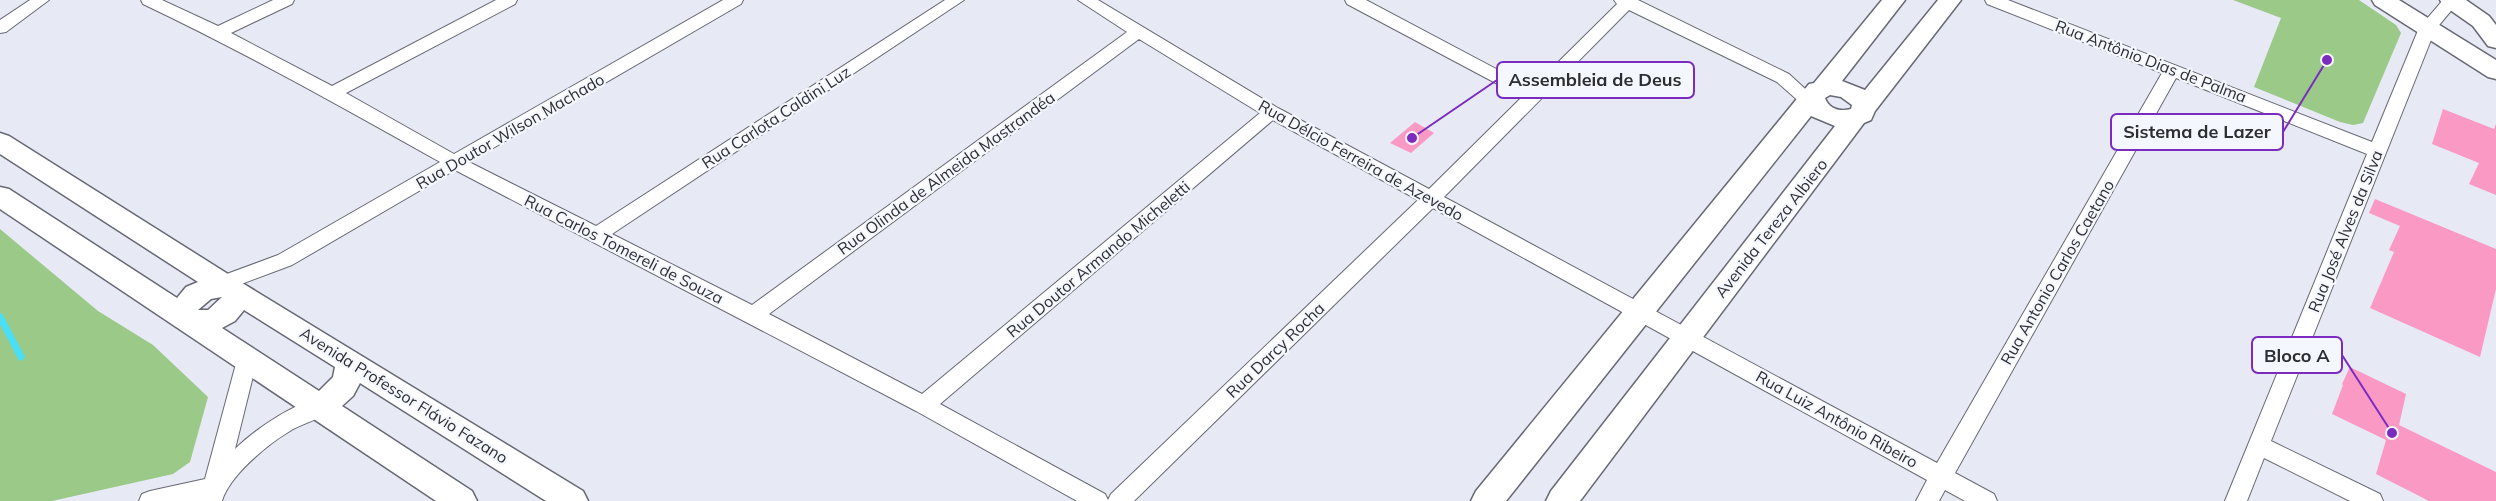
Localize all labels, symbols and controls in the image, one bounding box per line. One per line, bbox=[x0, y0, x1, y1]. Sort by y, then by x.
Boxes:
street label: Rua Antônio Dias de Palma bbox=[2052, 15, 2250, 107]
street label: Rua Carlota Caldini Luz bbox=[698, 61, 854, 173]
callout: Assembleia de Deus bbox=[1497, 62, 1694, 98]
text: Assembleia de Deus bbox=[1508, 68, 1682, 91]
street label: Rua Doutor Wilson Machado bbox=[412, 69, 608, 193]
street label: Rua Olinda de Almeida Mastrandéa bbox=[833, 87, 1059, 259]
street label: Rua Délcio Ferreira de Azevedo bbox=[1255, 95, 1467, 225]
callout: Sistema de Lazer bbox=[2111, 114, 2283, 150]
text: Sistema de Lazer bbox=[2123, 120, 2272, 143]
street label: Rua José Alves da Silva bbox=[2303, 147, 2387, 315]
street label: Avenida Tereza Albiero bbox=[1710, 154, 1832, 302]
street label: Rua Doutor Armando Micheletti bbox=[1002, 176, 1194, 342]
street label: Rua Antonio Carlos Caetano bbox=[1996, 176, 2118, 368]
street label: Rua Carlos Tomereli de Souza bbox=[521, 190, 727, 308]
street label: Rua Darcy Rocha bbox=[1222, 298, 1328, 402]
street label: Avenida Professor Flávio Fazano bbox=[296, 323, 512, 467]
callout: Bloco A bbox=[2252, 337, 2342, 373]
text: Bloco A bbox=[2264, 344, 2330, 367]
street label: Rua Luiz Antônio Ribeiro bbox=[1752, 366, 1922, 472]

